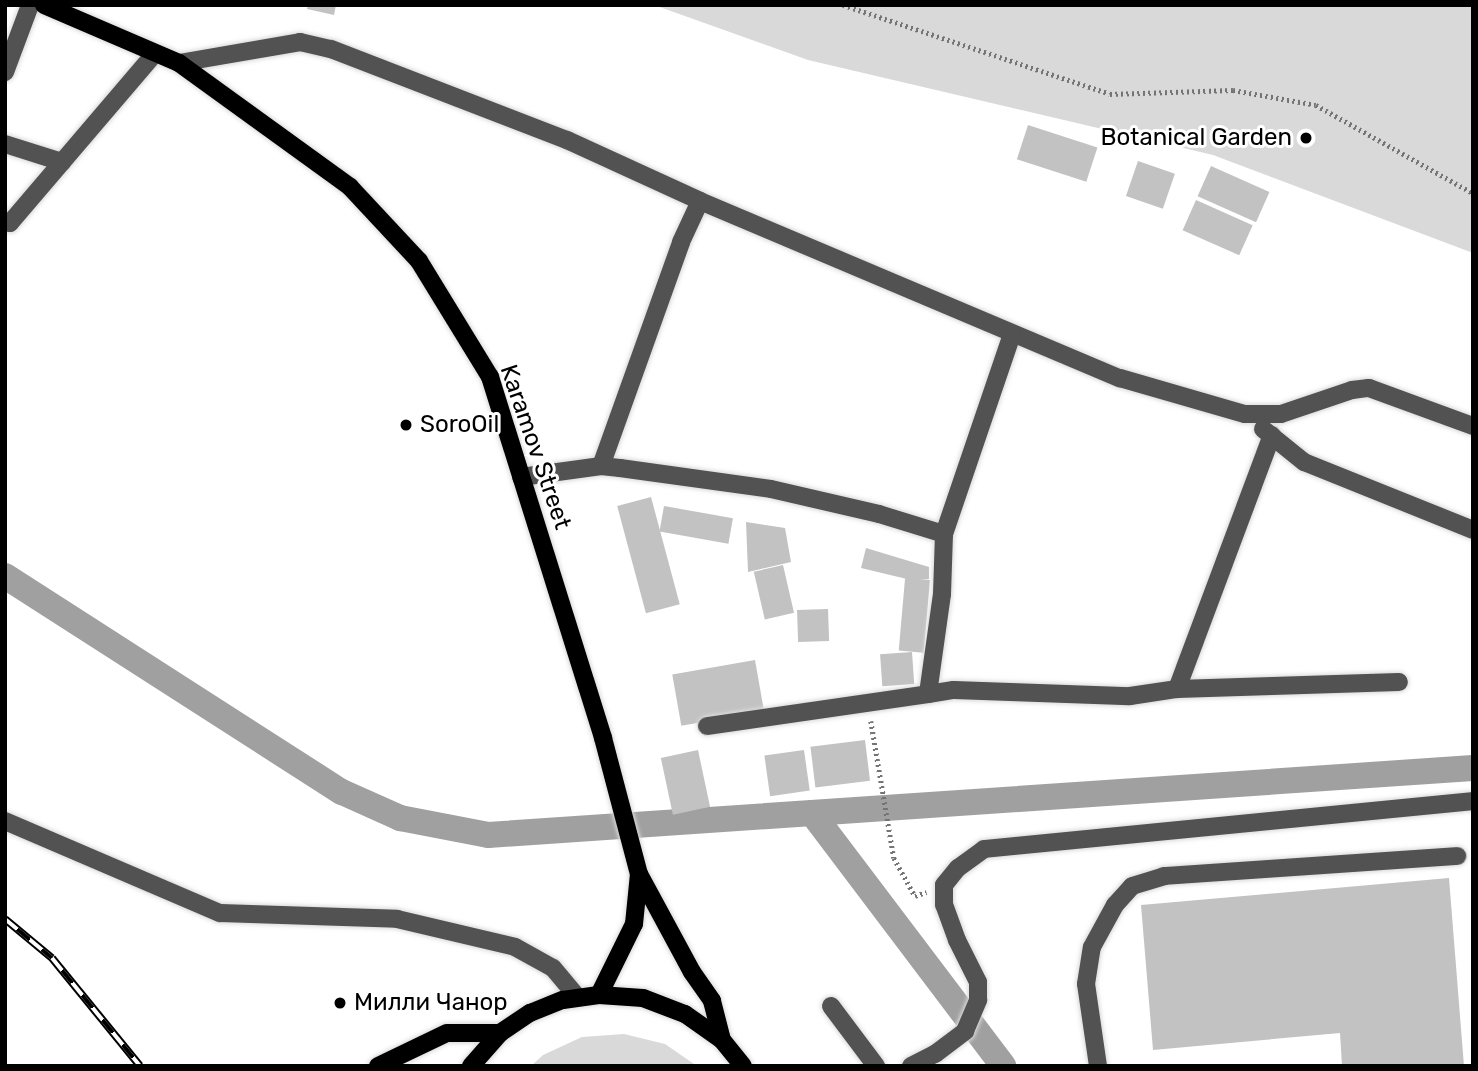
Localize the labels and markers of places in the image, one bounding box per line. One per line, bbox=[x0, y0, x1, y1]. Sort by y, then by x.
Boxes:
place label: Botanical Garden bbox=[1100, 124, 1292, 152]
marker: Botanical Garden bbox=[1298, 130, 1314, 146]
place label: SoroOil bbox=[420, 411, 499, 439]
marker: SoroOil bbox=[398, 417, 414, 433]
place label: Милли Чанор bbox=[354, 989, 508, 1017]
marker: Милли Чанор bbox=[332, 995, 348, 1011]

